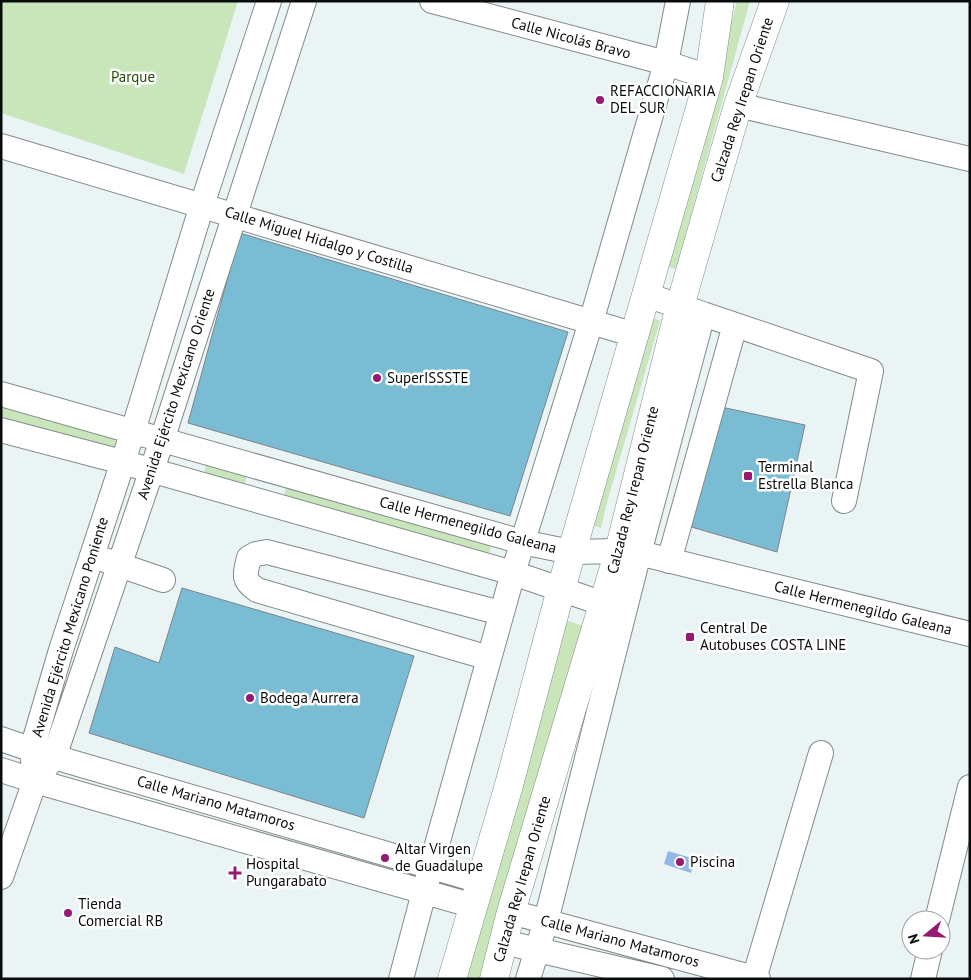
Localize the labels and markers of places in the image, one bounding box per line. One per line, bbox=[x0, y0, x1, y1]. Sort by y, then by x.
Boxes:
place label: REFACCIONARIA DEL SUR bbox=[610, 81, 716, 117]
marker: REFACCIONARIA DEL SUR bbox=[594, 94, 606, 106]
place label: SuperISSSTE bbox=[387, 368, 469, 387]
marker: SuperISSSTE bbox=[371, 372, 383, 384]
place label: Terminal Estrella Blanca bbox=[758, 457, 853, 493]
marker: Terminal Estrella Blanca bbox=[742, 470, 754, 482]
place label: Central De Autobuses COSTA LINE bbox=[700, 618, 846, 654]
marker: Central De Autobuses COSTA LINE bbox=[684, 631, 696, 643]
place label: Bodega Aurrera bbox=[260, 688, 359, 707]
marker: Bodega Aurrera bbox=[244, 692, 256, 704]
place label: Altar Virgen de Guadalupe bbox=[395, 839, 483, 875]
marker: Altar Virgen de Guadalupe bbox=[379, 852, 391, 864]
place label: Piscina bbox=[690, 852, 735, 871]
place label: Hospital Pungarabato bbox=[246, 854, 327, 890]
marker: Piscina bbox=[674, 856, 686, 868]
marker: Hospital Pungarabato bbox=[228, 866, 242, 880]
place label: Tienda Comercial RB bbox=[78, 894, 163, 930]
marker: Tienda Comercial RB bbox=[62, 907, 74, 919]

